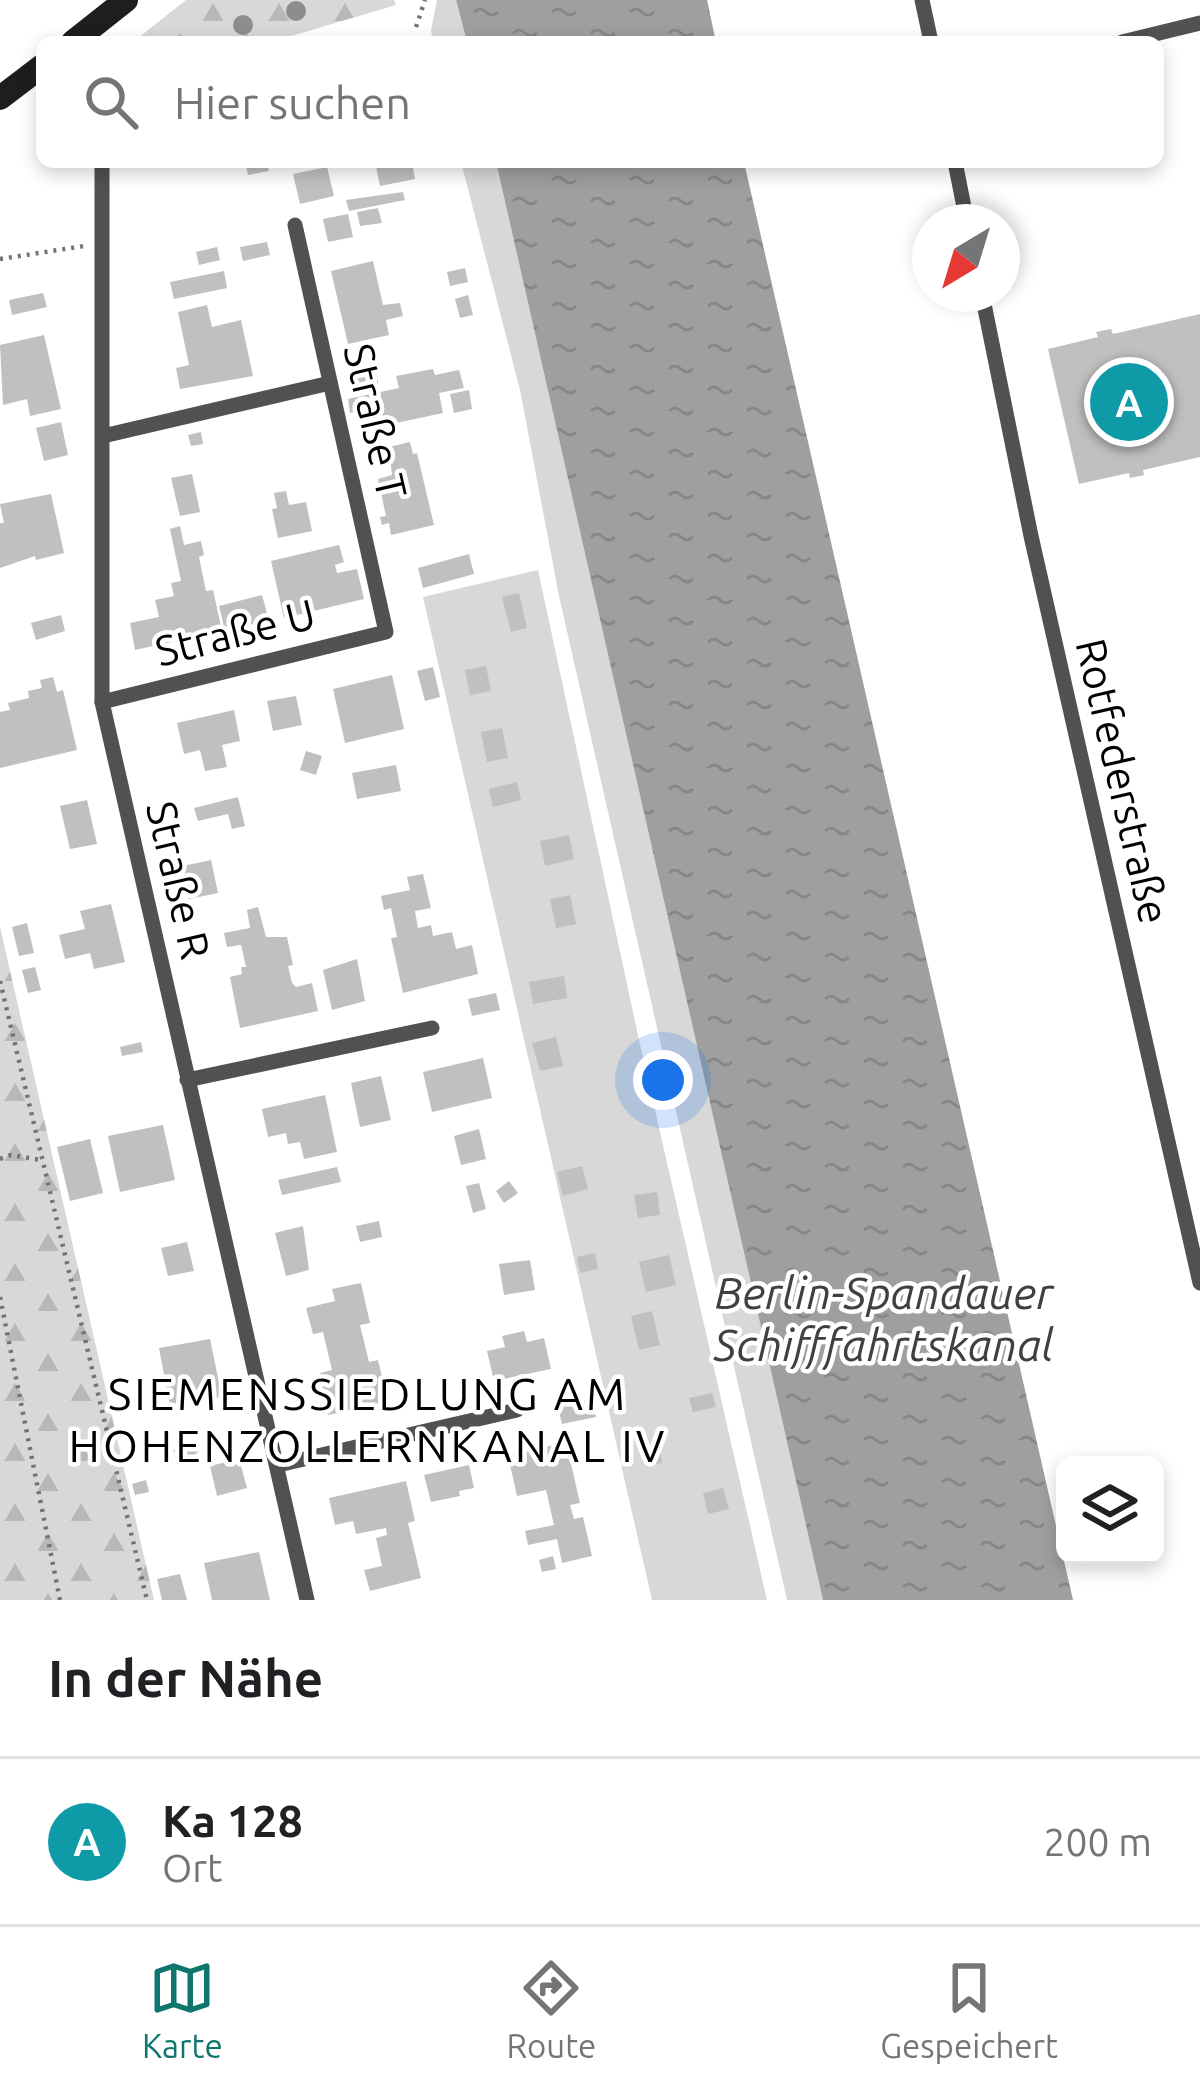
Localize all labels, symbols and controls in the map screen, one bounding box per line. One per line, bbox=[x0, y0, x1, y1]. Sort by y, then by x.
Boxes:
search box bbox=[36, 36, 1164, 168]
icon: search bbox=[78, 69, 144, 135]
text: Hier suchen bbox=[174, 77, 411, 128]
north arrow bbox=[912, 204, 1020, 312]
street label: Straße T bbox=[335, 339, 417, 503]
pin: A bbox=[1090, 357, 1168, 447]
street label: Straße U bbox=[150, 590, 320, 674]
street label: Rotfederstraße bbox=[1067, 634, 1179, 928]
street label: Straße R bbox=[138, 797, 220, 963]
your location bbox=[633, 1050, 693, 1110]
water label: Berlin-Spandauer Schifffahrtskanal bbox=[713, 1267, 1055, 1371]
district label: SIEMENSSIEDLUNG AM HOHENZOLLERNKANAL IV bbox=[69, 1368, 667, 1471]
map controls bbox=[1056, 1456, 1164, 1564]
button: layers bbox=[1056, 1456, 1164, 1564]
text: In der Nähe bbox=[48, 1649, 323, 1707]
text: Ka 128 bbox=[162, 1795, 303, 1846]
text: A bbox=[73, 1820, 101, 1863]
text: 200 m bbox=[1043, 1820, 1152, 1863]
text: Ort bbox=[162, 1846, 222, 1889]
tab: Karte bbox=[142, 1955, 223, 2064]
tab: Route bbox=[507, 1955, 596, 2064]
tab: Gespeichert bbox=[880, 1955, 1058, 2064]

